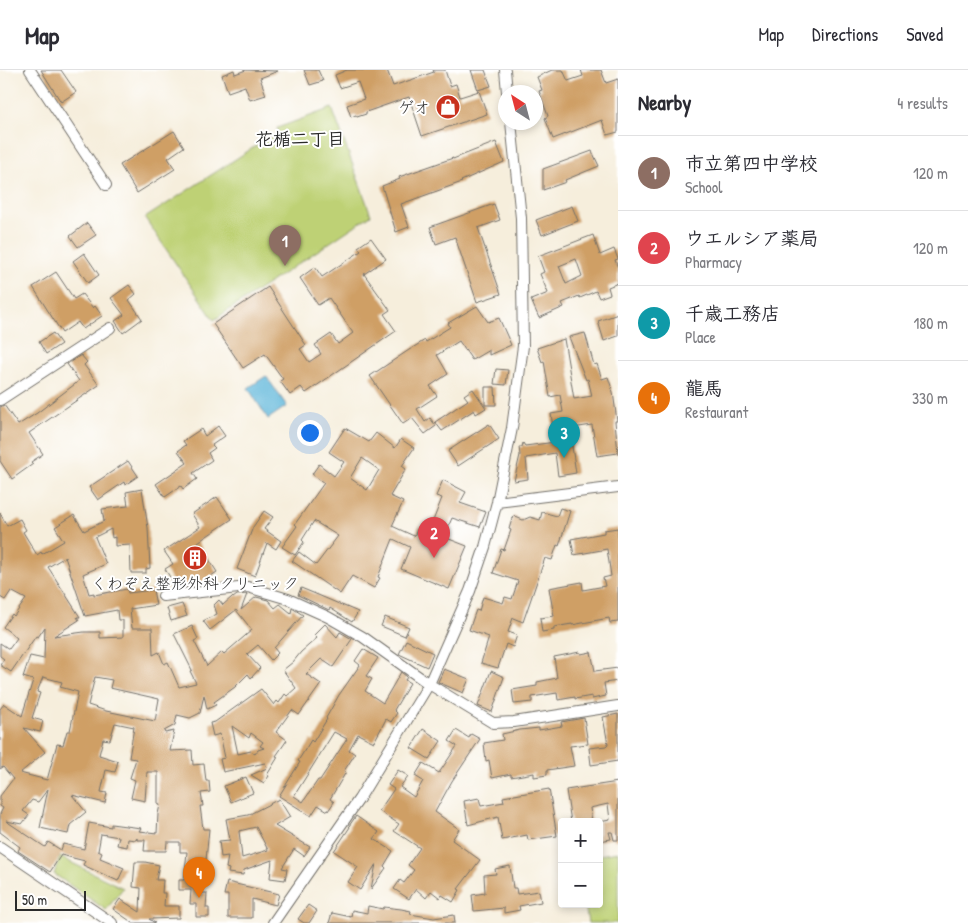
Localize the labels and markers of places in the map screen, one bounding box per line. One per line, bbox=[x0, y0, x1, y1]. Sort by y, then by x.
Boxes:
shop icon: ゲオ bbox=[435, 94, 461, 120]
place label: ゲオ bbox=[398, 96, 430, 118]
pin: 1 bbox=[269, 225, 301, 266]
pin: 3 bbox=[548, 417, 580, 458]
pin: 2 bbox=[418, 517, 450, 558]
building icon: くわぞえ整形外科クリニック bbox=[182, 545, 208, 571]
place label: くわぞえ整形外科クリニック bbox=[91, 572, 299, 594]
pin: 4 bbox=[183, 857, 215, 898]

